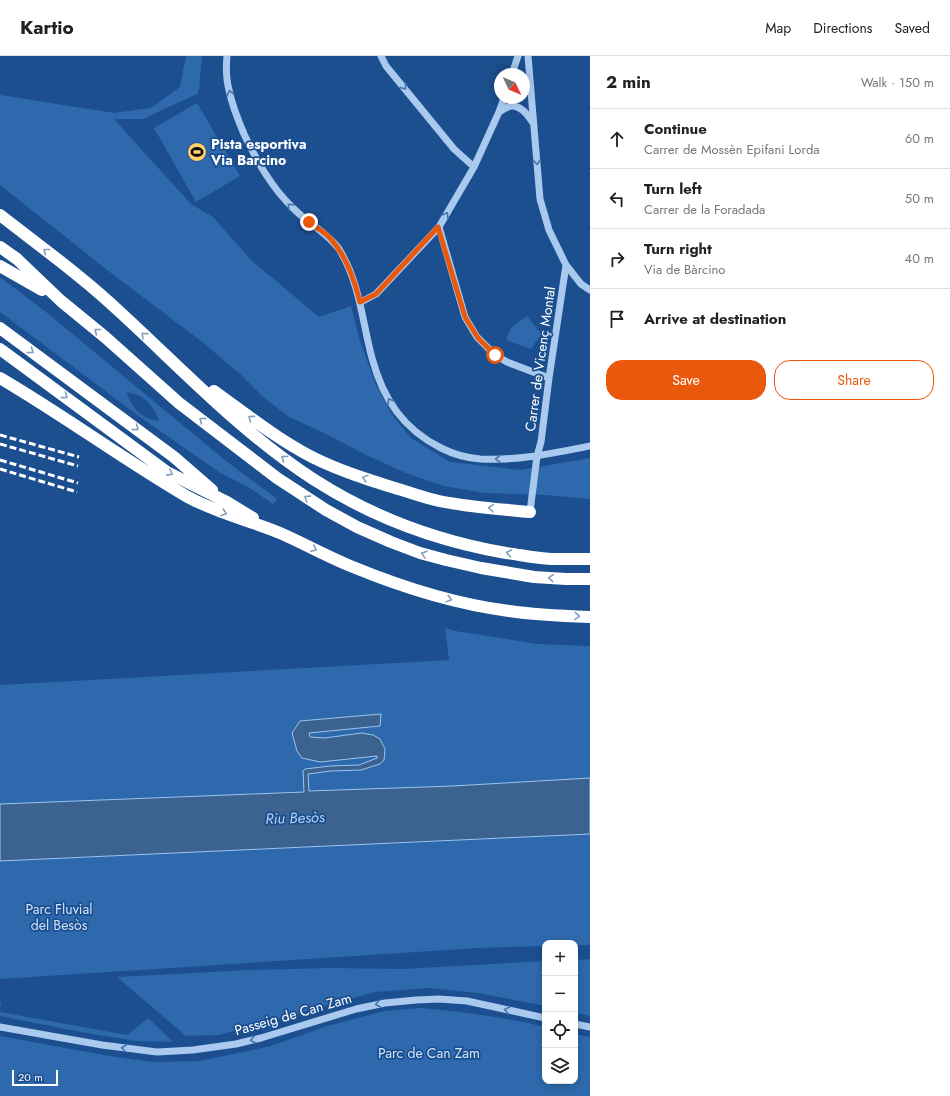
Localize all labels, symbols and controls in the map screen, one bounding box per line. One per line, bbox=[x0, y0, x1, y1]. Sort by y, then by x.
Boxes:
text: Kartio bbox=[20, 14, 74, 41]
text: Map bbox=[765, 18, 791, 38]
text: Directions bbox=[813, 18, 873, 38]
text: Saved bbox=[895, 18, 930, 38]
north arrow bbox=[494, 68, 530, 104]
text: 2 min bbox=[606, 70, 651, 94]
text: Walk · 150 m bbox=[861, 73, 934, 92]
one-way arrow bbox=[399, 83, 406, 90]
one-way arrow bbox=[226, 89, 234, 96]
text: Continue bbox=[644, 118, 707, 140]
icon: ahead bbox=[606, 128, 628, 150]
text: 60 m bbox=[905, 129, 934, 148]
place label: Pista esportiva Via Barcino bbox=[210, 134, 306, 170]
text: Carrer de Mossèn Epifani Lorda bbox=[644, 140, 820, 159]
sports icon: Pista esportiva Via Barcino bbox=[186, 141, 208, 163]
one-way arrow bbox=[532, 158, 541, 165]
text: Turn left bbox=[644, 178, 702, 200]
icon: left bbox=[606, 188, 628, 210]
text: 50 m bbox=[905, 189, 934, 208]
text: Carrer de la Foradada bbox=[644, 200, 765, 219]
one-way arrow bbox=[287, 203, 295, 211]
one-way arrow bbox=[441, 212, 448, 219]
route end bbox=[300, 213, 318, 231]
text: Turn right bbox=[644, 238, 712, 260]
one-way arrow bbox=[43, 248, 50, 255]
icon: right bbox=[606, 248, 628, 270]
text: 40 m bbox=[905, 249, 934, 268]
text: Via de Bàrcino bbox=[644, 260, 725, 279]
street label: Carrer de Vicenç Montal bbox=[520, 285, 560, 433]
icon: arrive bbox=[606, 308, 628, 330]
text: Arrive at destination bbox=[644, 308, 786, 330]
one-way arrow bbox=[94, 328, 102, 335]
one-way arrow bbox=[141, 332, 149, 340]
one-way arrow bbox=[27, 346, 34, 353]
route start bbox=[486, 346, 504, 364]
button: Save bbox=[606, 360, 766, 400]
button: Share bbox=[774, 360, 934, 400]
one-way arrow bbox=[61, 391, 68, 398]
one-way arrow bbox=[387, 398, 394, 405]
one-way arrow bbox=[248, 416, 255, 423]
one-way arrow bbox=[200, 418, 207, 425]
one-way arrow bbox=[131, 423, 138, 430]
one-way arrow bbox=[495, 454, 501, 463]
one-way arrow bbox=[281, 456, 288, 463]
one-way arrow bbox=[166, 469, 173, 476]
one-way arrow bbox=[362, 475, 369, 483]
one-way arrow bbox=[304, 496, 311, 503]
one-way arrow bbox=[488, 504, 494, 513]
one-way arrow bbox=[220, 508, 227, 516]
one-way arrow bbox=[310, 544, 317, 552]
one-way arrow bbox=[420, 550, 427, 559]
one-way arrow bbox=[506, 550, 512, 558]
one-way arrow bbox=[548, 574, 554, 582]
one-way arrow bbox=[445, 595, 452, 603]
one-way arrow bbox=[574, 612, 580, 621]
water label: Riu Besòs bbox=[265, 806, 325, 830]
park label: Parc Fluvial del Besòs bbox=[26, 899, 92, 935]
map controls bbox=[542, 940, 578, 1084]
button: + bbox=[542, 940, 578, 976]
button: − bbox=[542, 976, 578, 1012]
street label: Passeig de Can Zam bbox=[232, 988, 354, 1040]
one-way arrow bbox=[375, 1000, 381, 1008]
one-way arrow bbox=[504, 1006, 511, 1015]
button: locate bbox=[542, 1012, 578, 1048]
one-way arrow bbox=[250, 1035, 257, 1044]
park label: Parc de Can Zam bbox=[378, 1043, 480, 1063]
one-way arrow bbox=[121, 1044, 127, 1053]
button: layers bbox=[542, 1048, 578, 1084]
scale bar bbox=[12, 1068, 58, 1087]
text: 20 m bbox=[18, 1069, 43, 1085]

